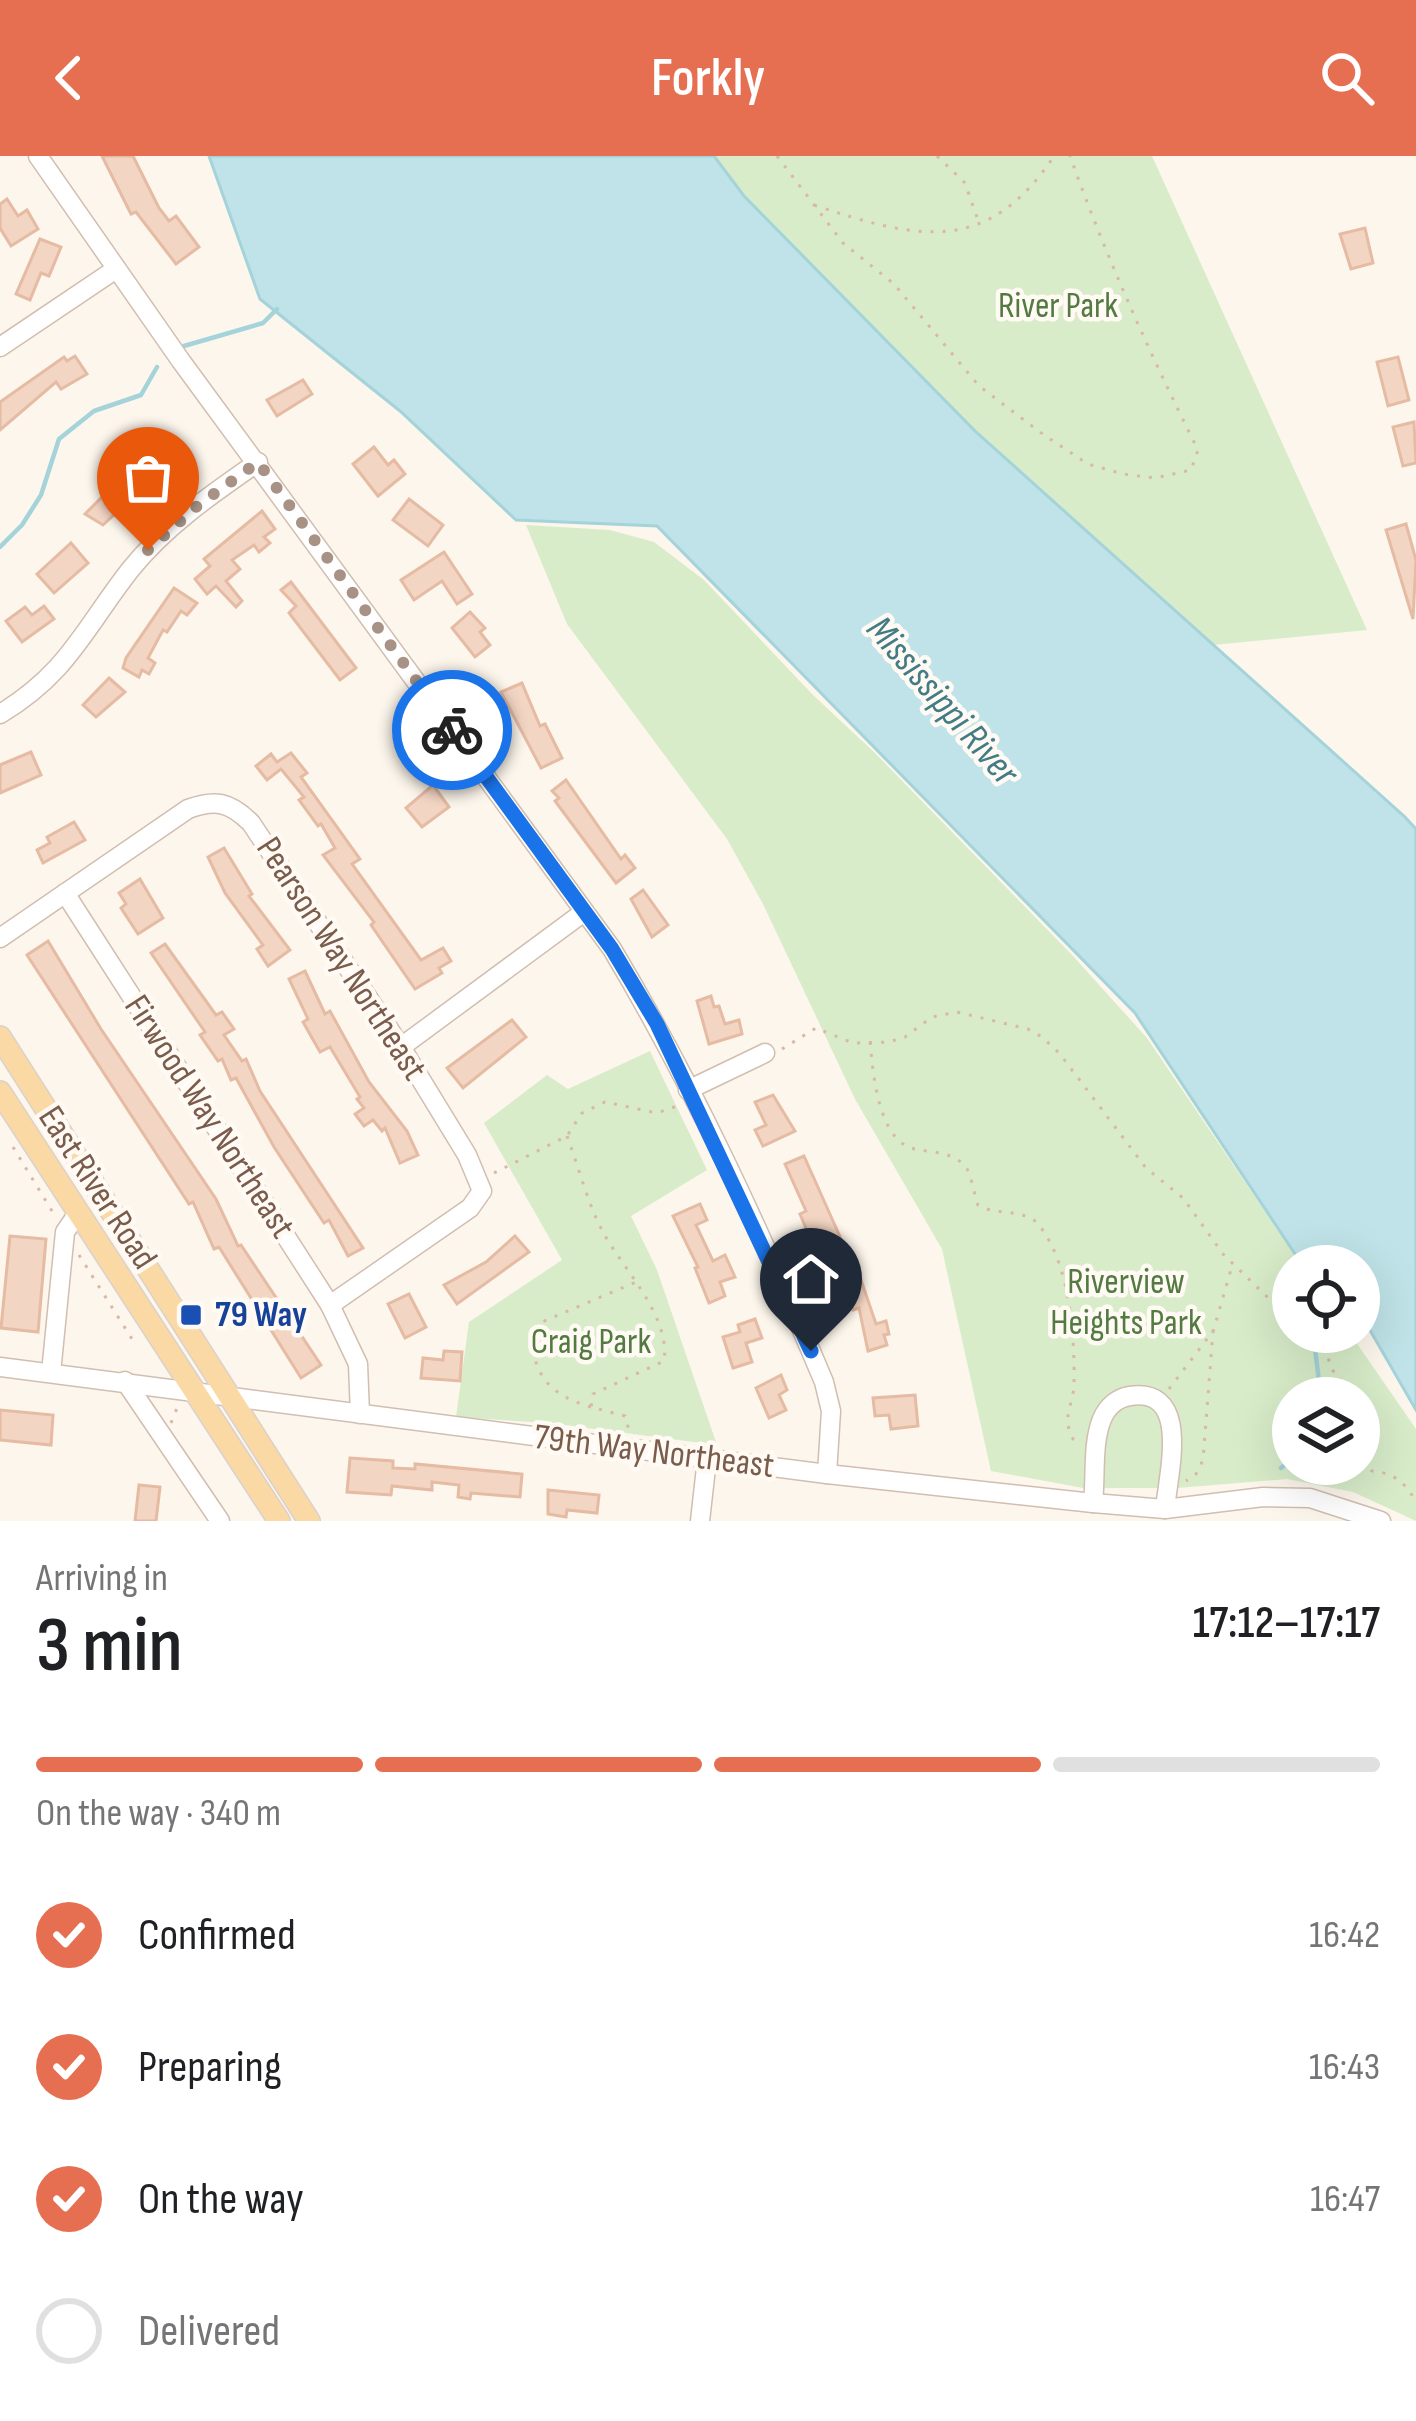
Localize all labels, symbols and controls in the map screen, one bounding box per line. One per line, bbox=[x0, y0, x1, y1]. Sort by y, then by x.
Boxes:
icon: back bbox=[36, 45, 102, 111]
icon: search bbox=[1314, 45, 1380, 111]
text: Forkly bbox=[651, 46, 765, 111]
park label: River Park bbox=[998, 285, 1118, 328]
pin bbox=[97, 427, 199, 550]
icon: bag bbox=[115, 445, 181, 511]
water label: Mississippi River bbox=[856, 607, 1029, 797]
courier bbox=[392, 670, 512, 790]
icon: bike bbox=[419, 697, 485, 763]
street label: Pearson Way Northeast bbox=[247, 830, 435, 1088]
street label: Firwood Way Northeast bbox=[114, 988, 304, 1246]
street label: East River Road bbox=[29, 1099, 165, 1277]
pin bbox=[760, 1228, 862, 1351]
map controls bbox=[1272, 1245, 1380, 1485]
button: locate bbox=[1272, 1245, 1380, 1353]
icon: home bbox=[778, 1246, 844, 1312]
park label: Riverview Heights Park bbox=[1050, 1261, 1202, 1345]
place label: 79 Way bbox=[215, 1294, 307, 1337]
marker: 79 Way bbox=[178, 1302, 204, 1328]
park label: Craig Park bbox=[531, 1321, 651, 1364]
button: layers bbox=[1272, 1377, 1380, 1485]
street label: 79th Way Northeast bbox=[532, 1416, 776, 1488]
text: Arriving in bbox=[36, 1555, 168, 1602]
text: 17:12–17:17 bbox=[1193, 1596, 1380, 1651]
text: 3 min bbox=[36, 1600, 183, 1693]
text: On the way · 340 m bbox=[36, 1790, 281, 1837]
icon: check bbox=[36, 1902, 102, 1968]
text: Confirmed bbox=[138, 1908, 296, 1963]
text: 16:42 bbox=[1309, 1912, 1380, 1959]
icon: check bbox=[36, 2034, 102, 2100]
text: Preparing bbox=[138, 2040, 282, 2095]
text: 16:43 bbox=[1309, 2044, 1380, 2091]
icon: check bbox=[36, 2166, 102, 2232]
text: On the way bbox=[138, 2172, 304, 2227]
text: 16:47 bbox=[1310, 2176, 1380, 2223]
text: Delivered bbox=[138, 2304, 280, 2359]

